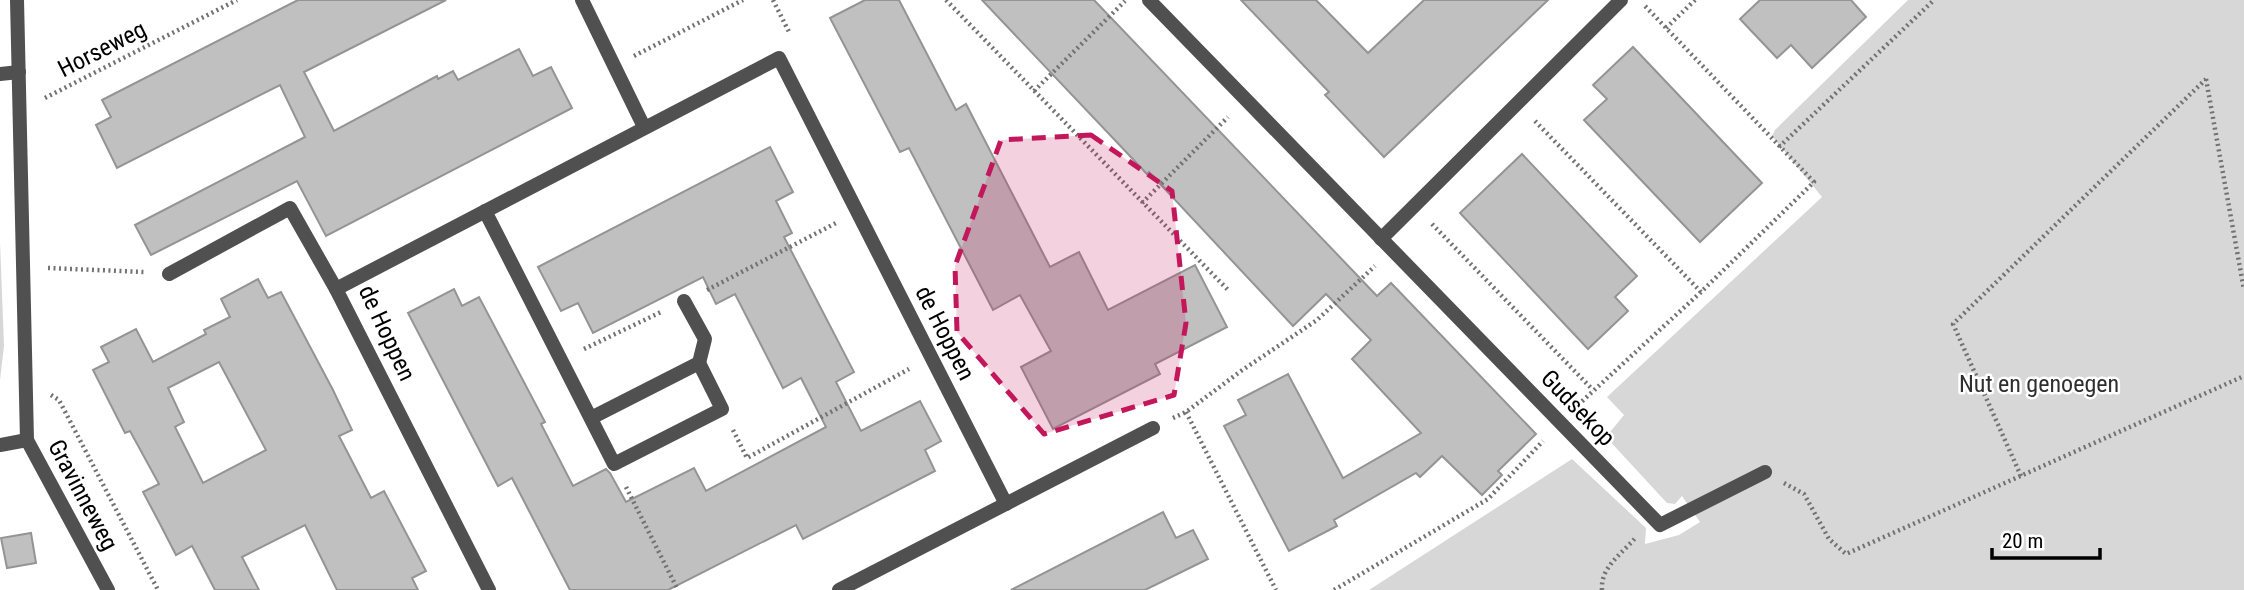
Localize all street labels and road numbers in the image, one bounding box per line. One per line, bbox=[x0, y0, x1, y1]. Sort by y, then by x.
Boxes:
street label: Horseweg bbox=[53, 15, 151, 83]
street label: de Hoppen bbox=[353, 281, 421, 385]
street label: de Hoppen bbox=[909, 281, 981, 385]
street label: Gudsekop bbox=[1535, 364, 1621, 452]
street label: Gravinneweg bbox=[42, 435, 124, 555]

